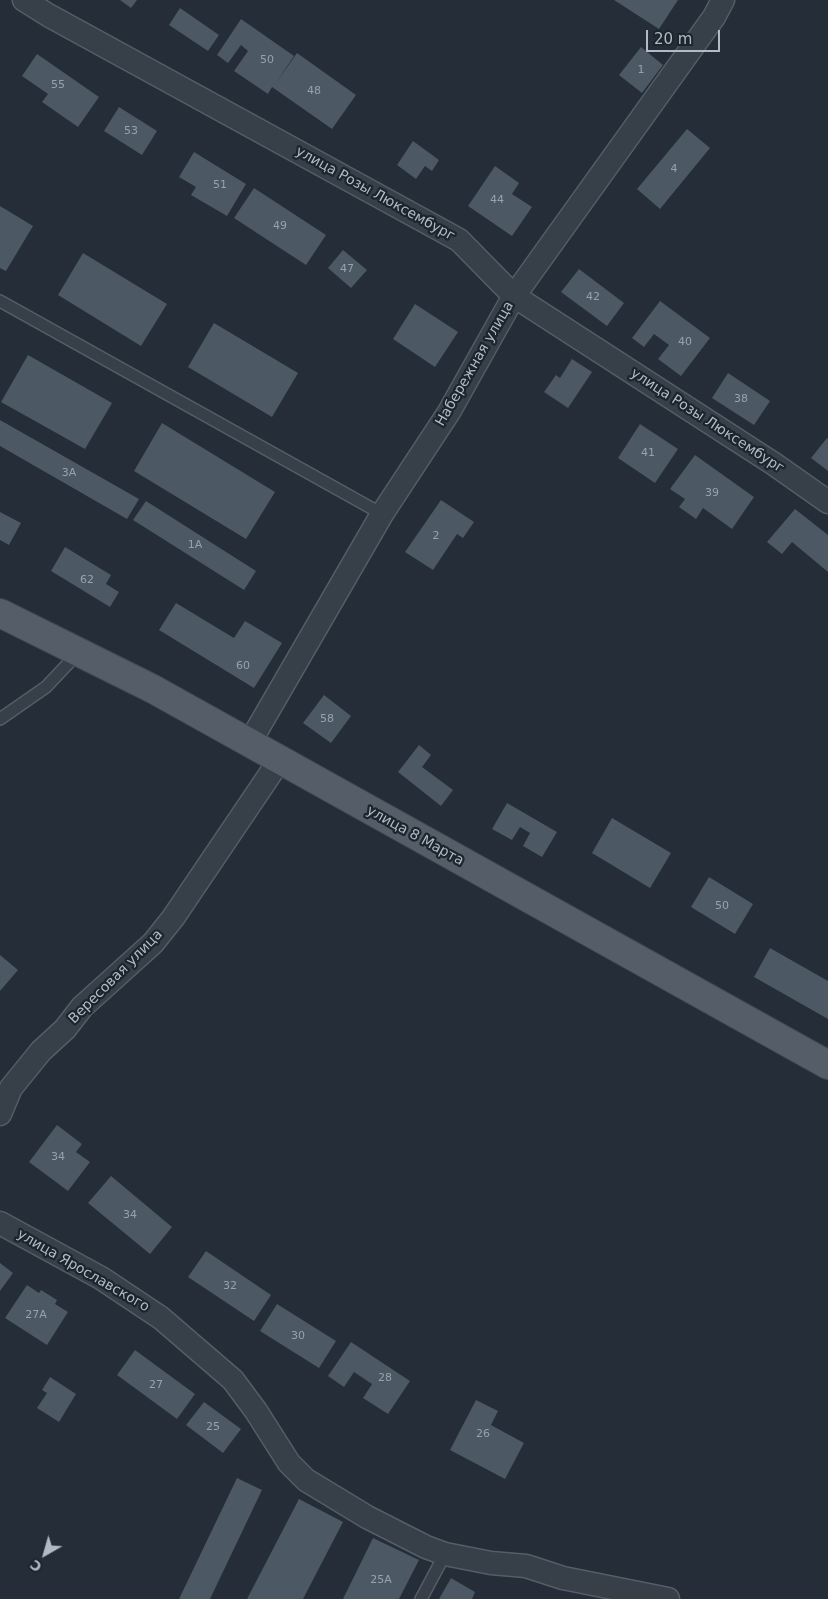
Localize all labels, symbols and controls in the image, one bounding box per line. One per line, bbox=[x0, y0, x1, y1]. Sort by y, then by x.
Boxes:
scale bar bbox=[648, 20, 722, 52]
text: 20 m bbox=[654, 30, 692, 48]
house number: 50 bbox=[260, 53, 274, 67]
house number: 1 bbox=[638, 63, 644, 77]
house number: 55 bbox=[51, 78, 65, 92]
house number: 48 bbox=[307, 84, 321, 98]
house number: 53 bbox=[124, 124, 138, 138]
street label: улица Розы Люксембург bbox=[292, 143, 458, 245]
house number: 4 bbox=[671, 162, 677, 176]
house number: 51 bbox=[213, 178, 227, 192]
house number: 44 bbox=[490, 193, 504, 207]
house number: 49 bbox=[273, 219, 287, 233]
house number: 47 bbox=[340, 262, 354, 276]
house number: 42 bbox=[586, 290, 600, 304]
street label: Набережная улица bbox=[432, 299, 518, 429]
house number: 40 bbox=[678, 335, 692, 349]
street label: улица Розы Люксембург bbox=[627, 365, 787, 477]
house number: 38 bbox=[734, 392, 748, 406]
house number: 41 bbox=[641, 446, 655, 460]
house number: 3А bbox=[62, 466, 76, 480]
house number: 39 bbox=[705, 486, 719, 500]
house number: 2 bbox=[433, 529, 439, 543]
house number: 1А bbox=[188, 538, 202, 552]
house number: 62 bbox=[80, 573, 94, 587]
house number: 60 bbox=[236, 659, 250, 673]
house number: 58 bbox=[320, 712, 334, 726]
street label: улица 8 Марта bbox=[363, 802, 467, 870]
house number: 50 bbox=[715, 899, 729, 913]
street label: Вересовая улица bbox=[65, 926, 167, 1028]
house number: 34 bbox=[51, 1150, 65, 1164]
house number: 34 bbox=[123, 1208, 137, 1222]
street label: улица Ярославского bbox=[14, 1226, 152, 1316]
house number: 32 bbox=[223, 1279, 237, 1293]
house number: 27А bbox=[25, 1308, 47, 1322]
house number: 30 bbox=[291, 1329, 305, 1343]
house number: 28 bbox=[378, 1371, 392, 1385]
house number: 27 bbox=[149, 1378, 163, 1392]
house number: 25 bbox=[206, 1420, 220, 1434]
house number: 26 bbox=[476, 1427, 490, 1441]
north arrow bbox=[20, 1529, 70, 1579]
text: С bbox=[27, 1556, 45, 1575]
house number: 25А bbox=[370, 1573, 392, 1587]

